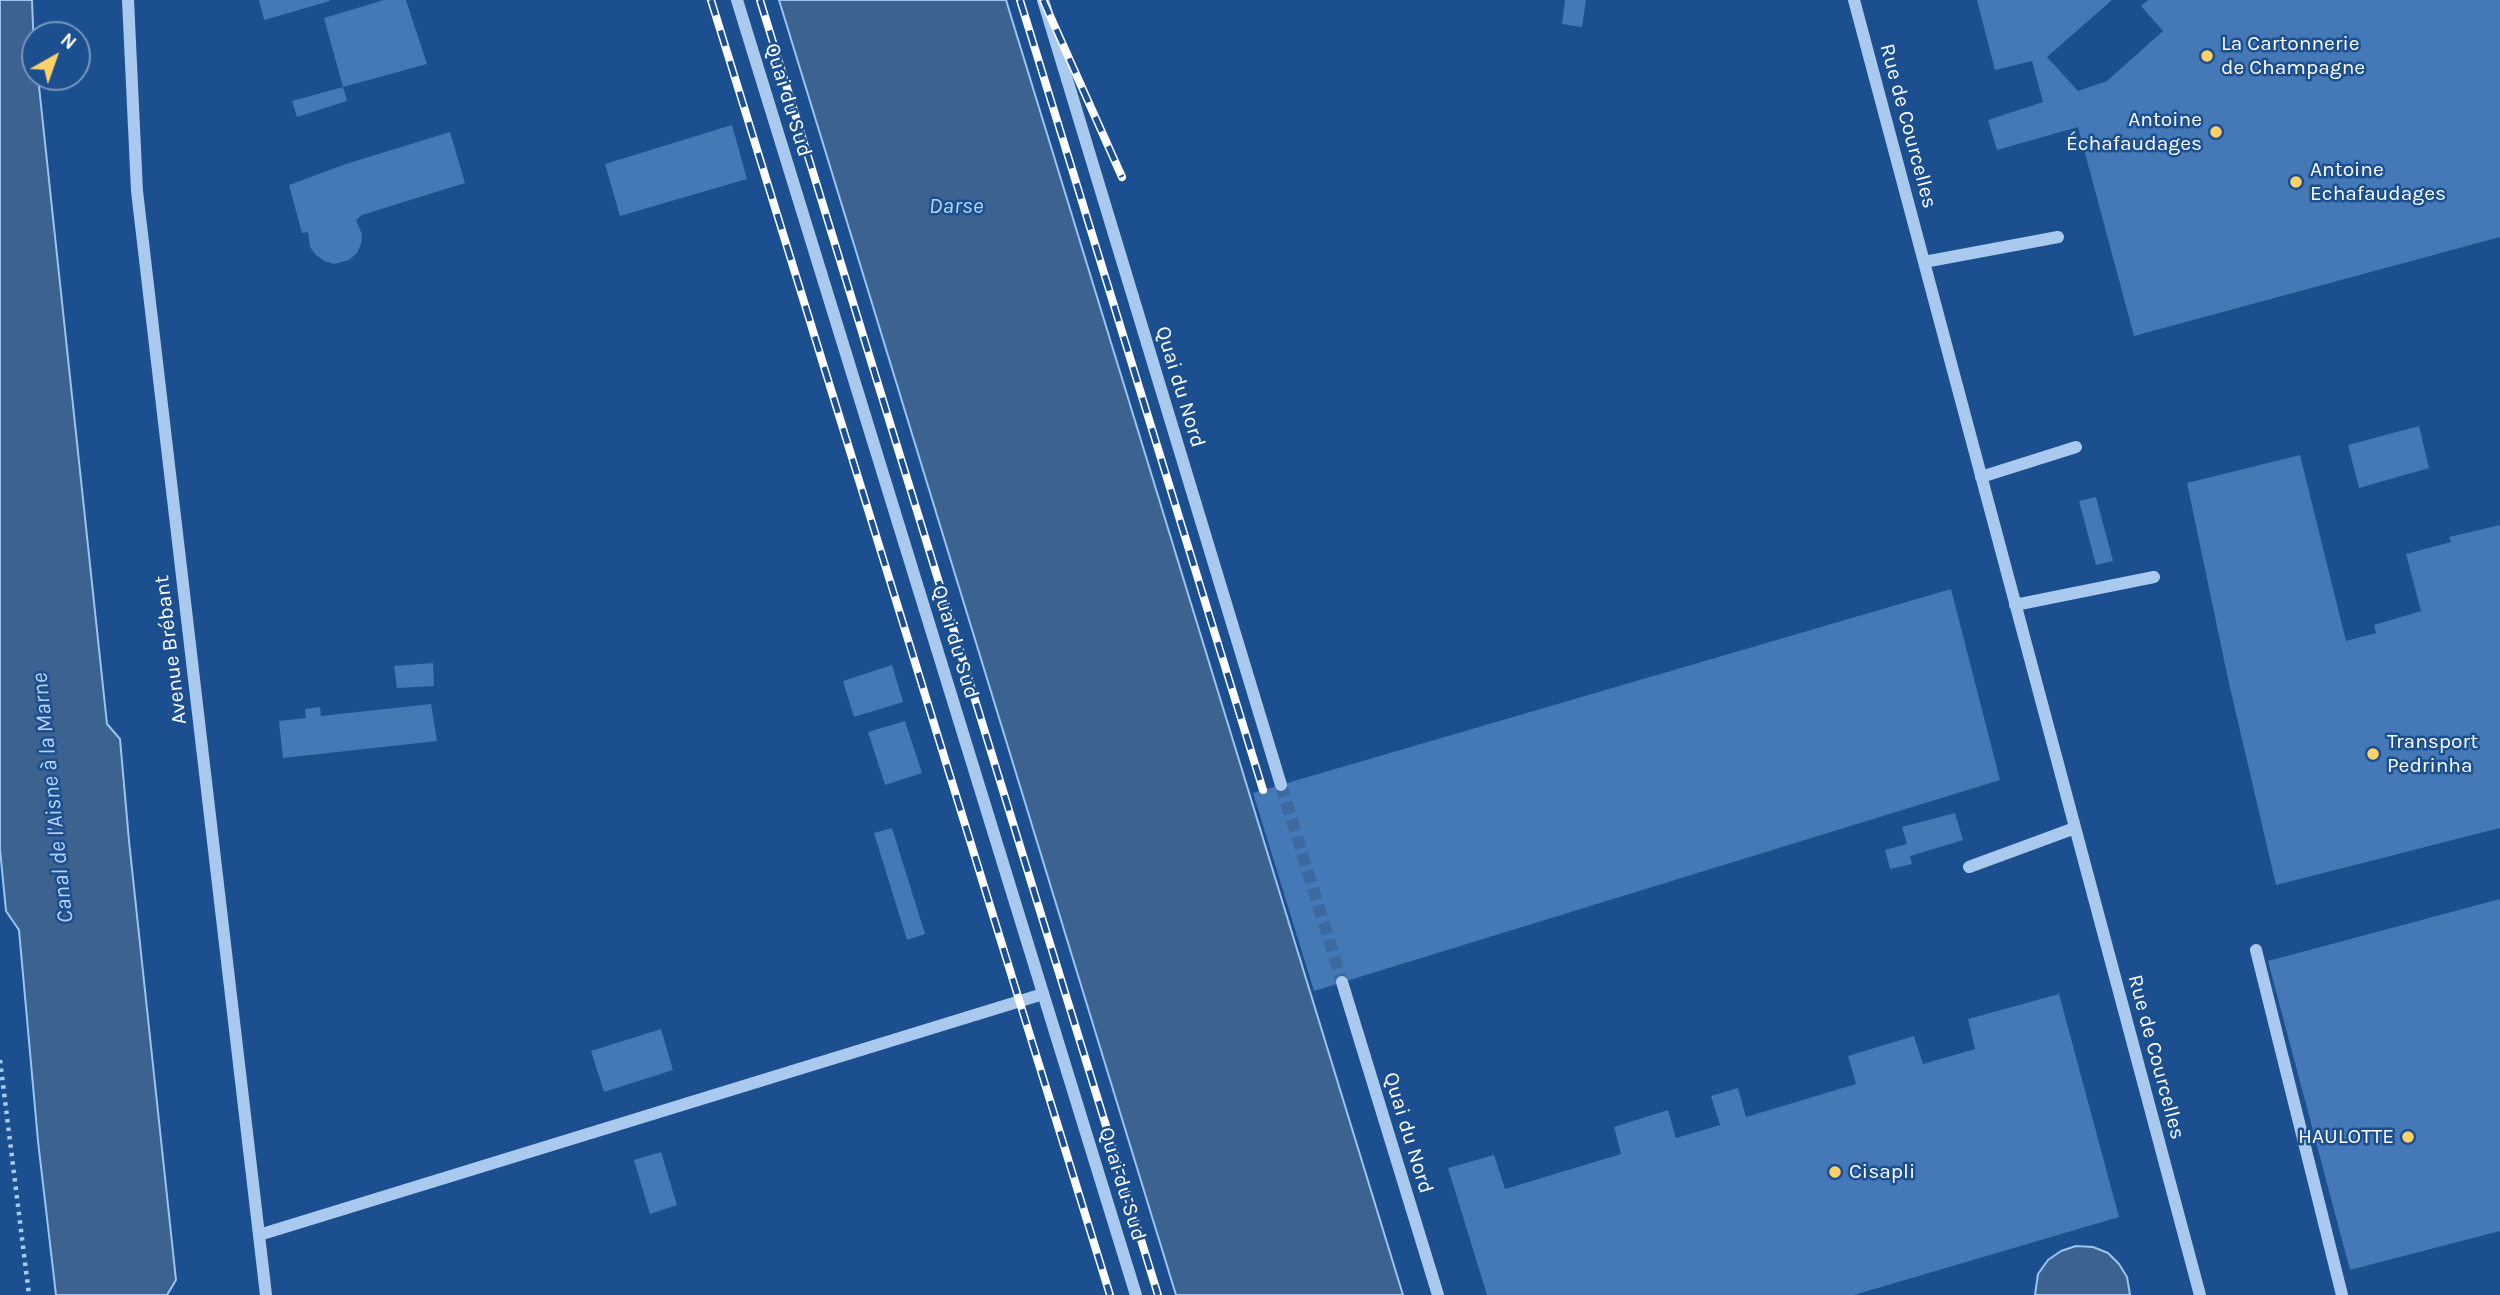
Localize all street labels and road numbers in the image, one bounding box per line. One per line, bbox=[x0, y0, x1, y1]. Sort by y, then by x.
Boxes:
street label: Quai du Sud bbox=[759, 40, 817, 160]
street label: Rue de Courcelles bbox=[1874, 41, 1942, 211]
street label: Quai du Nord bbox=[1150, 323, 1210, 451]
street label: Avenue Brébant bbox=[149, 574, 193, 726]
street label: Quai du Sud bbox=[926, 582, 984, 702]
street label: Rue de Courcelles bbox=[2122, 972, 2190, 1142]
street label: Quai du Nord bbox=[1378, 1069, 1438, 1197]
street label: Quai du Sud bbox=[1093, 1124, 1151, 1244]

